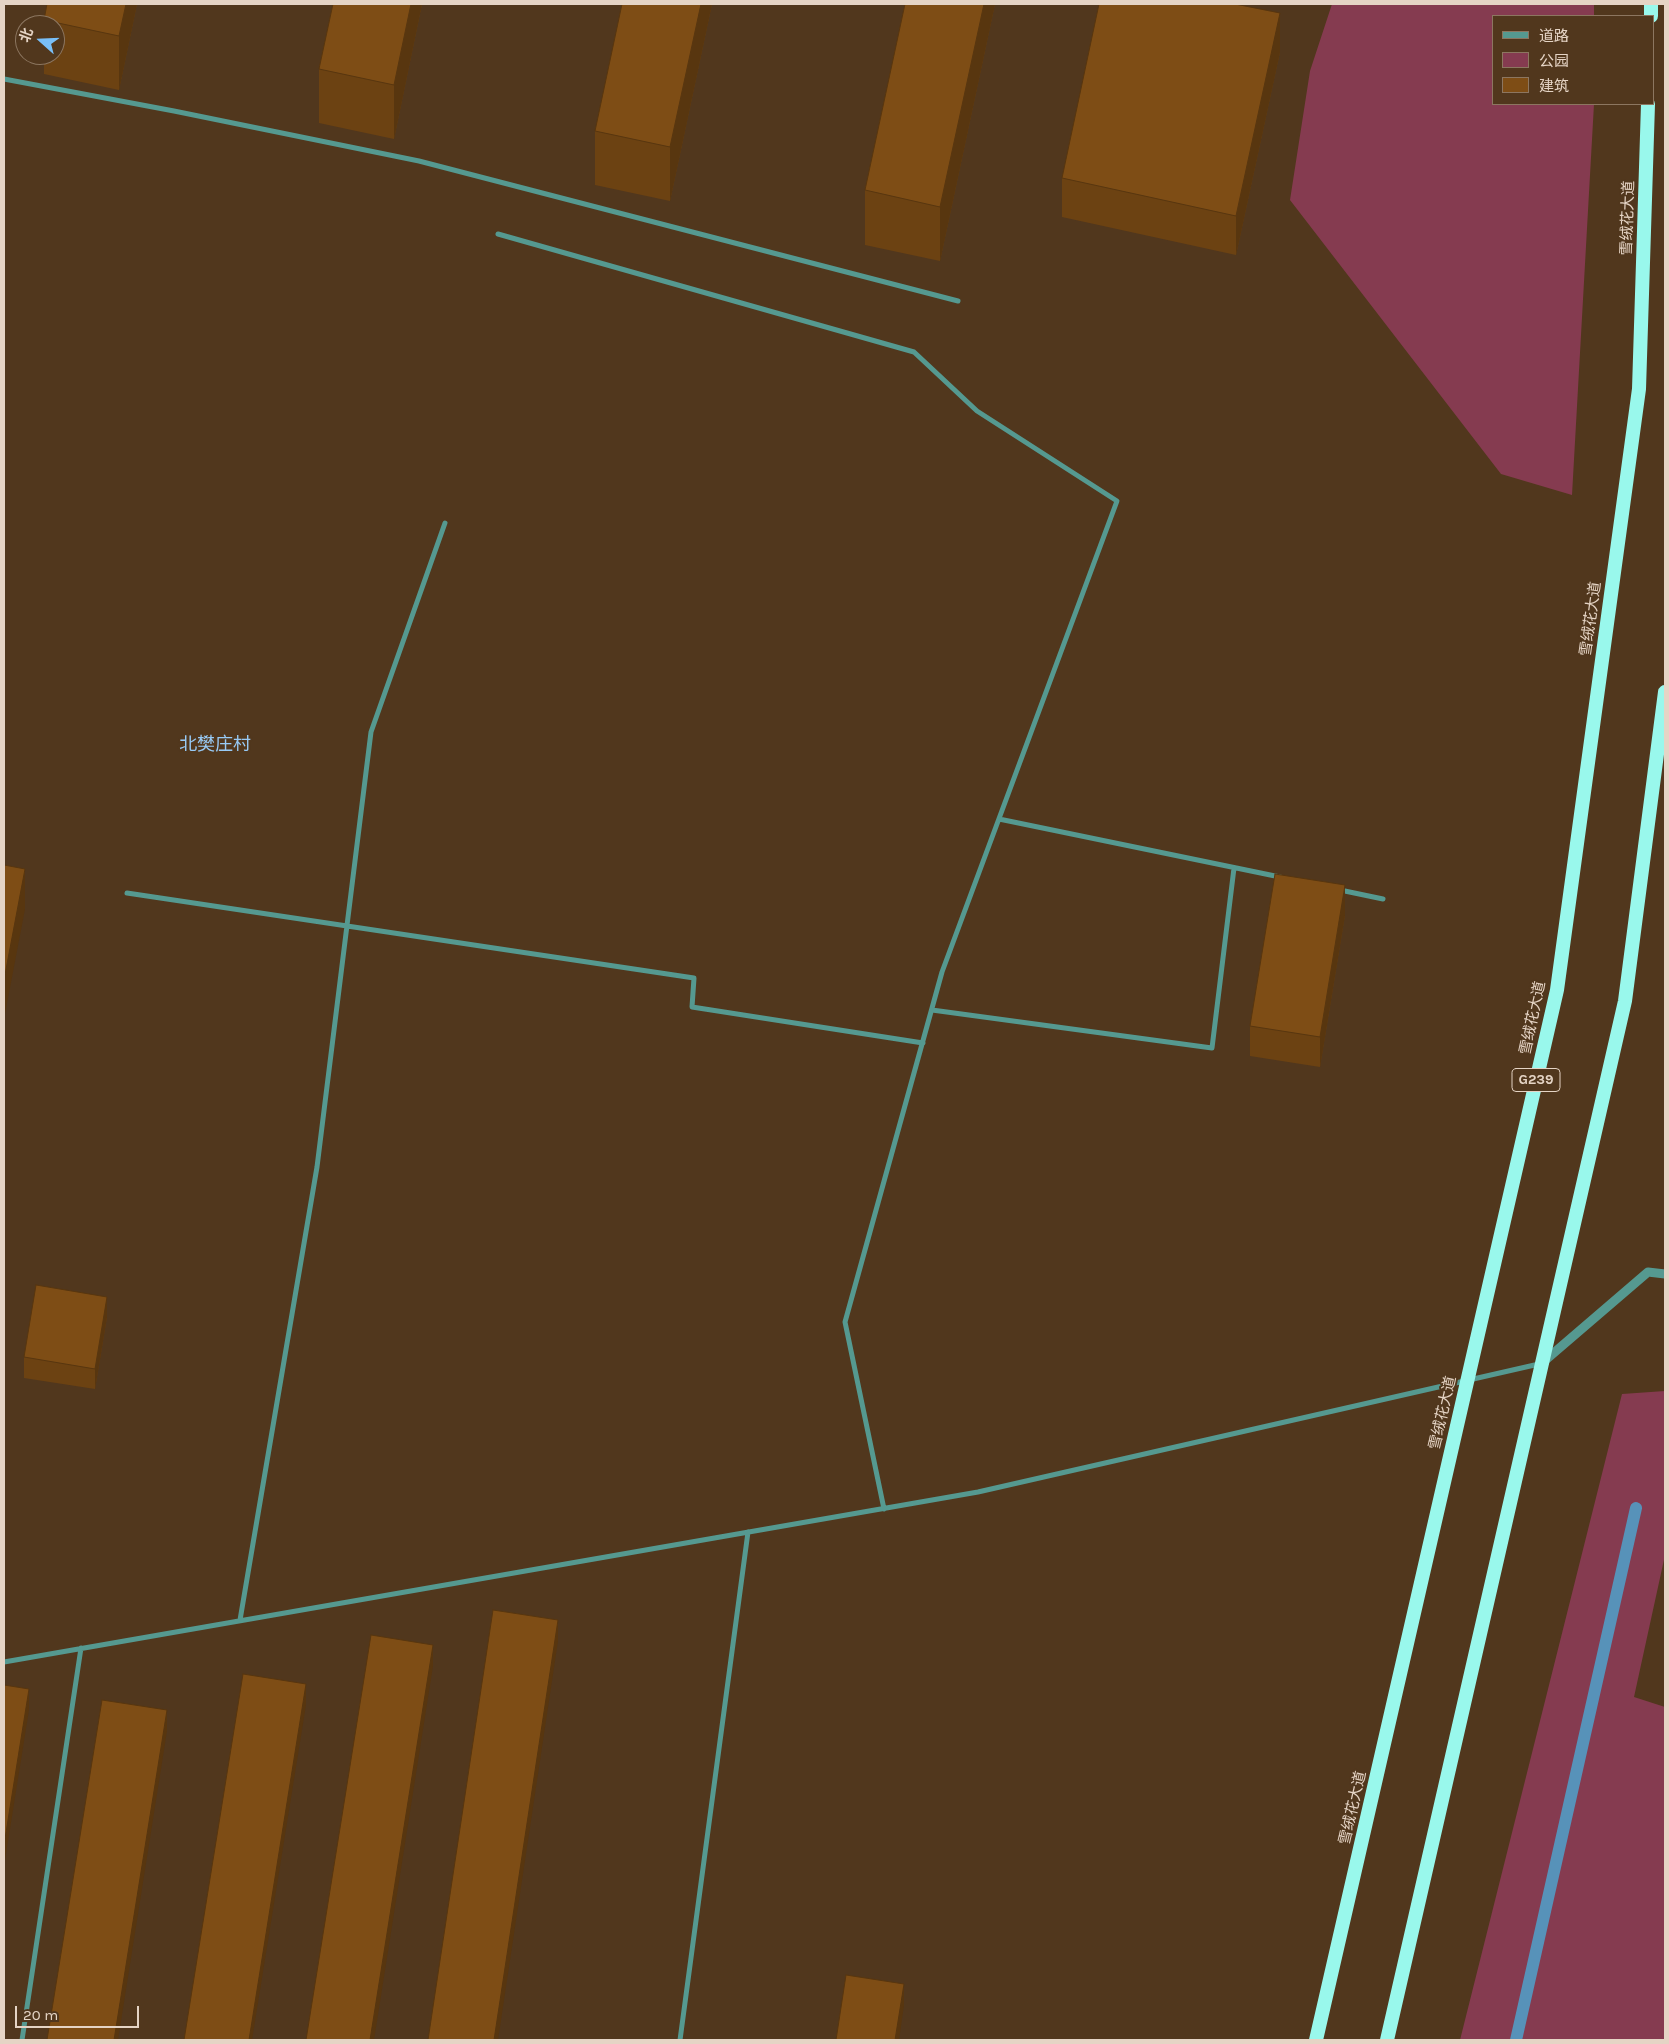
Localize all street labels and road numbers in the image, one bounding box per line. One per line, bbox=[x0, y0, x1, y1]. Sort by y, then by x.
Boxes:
street label: 雪绒花大道 bbox=[1618, 180, 1638, 256]
street label: 雪绒花大道 bbox=[1577, 581, 1605, 657]
street label: 雪绒花大道 bbox=[1516, 979, 1550, 1057]
road number: G239 bbox=[1512, 1068, 1560, 1092]
street label: 雪绒花大道 bbox=[1426, 1374, 1460, 1452]
street label: 雪绒花大道 bbox=[1336, 1769, 1370, 1847]

